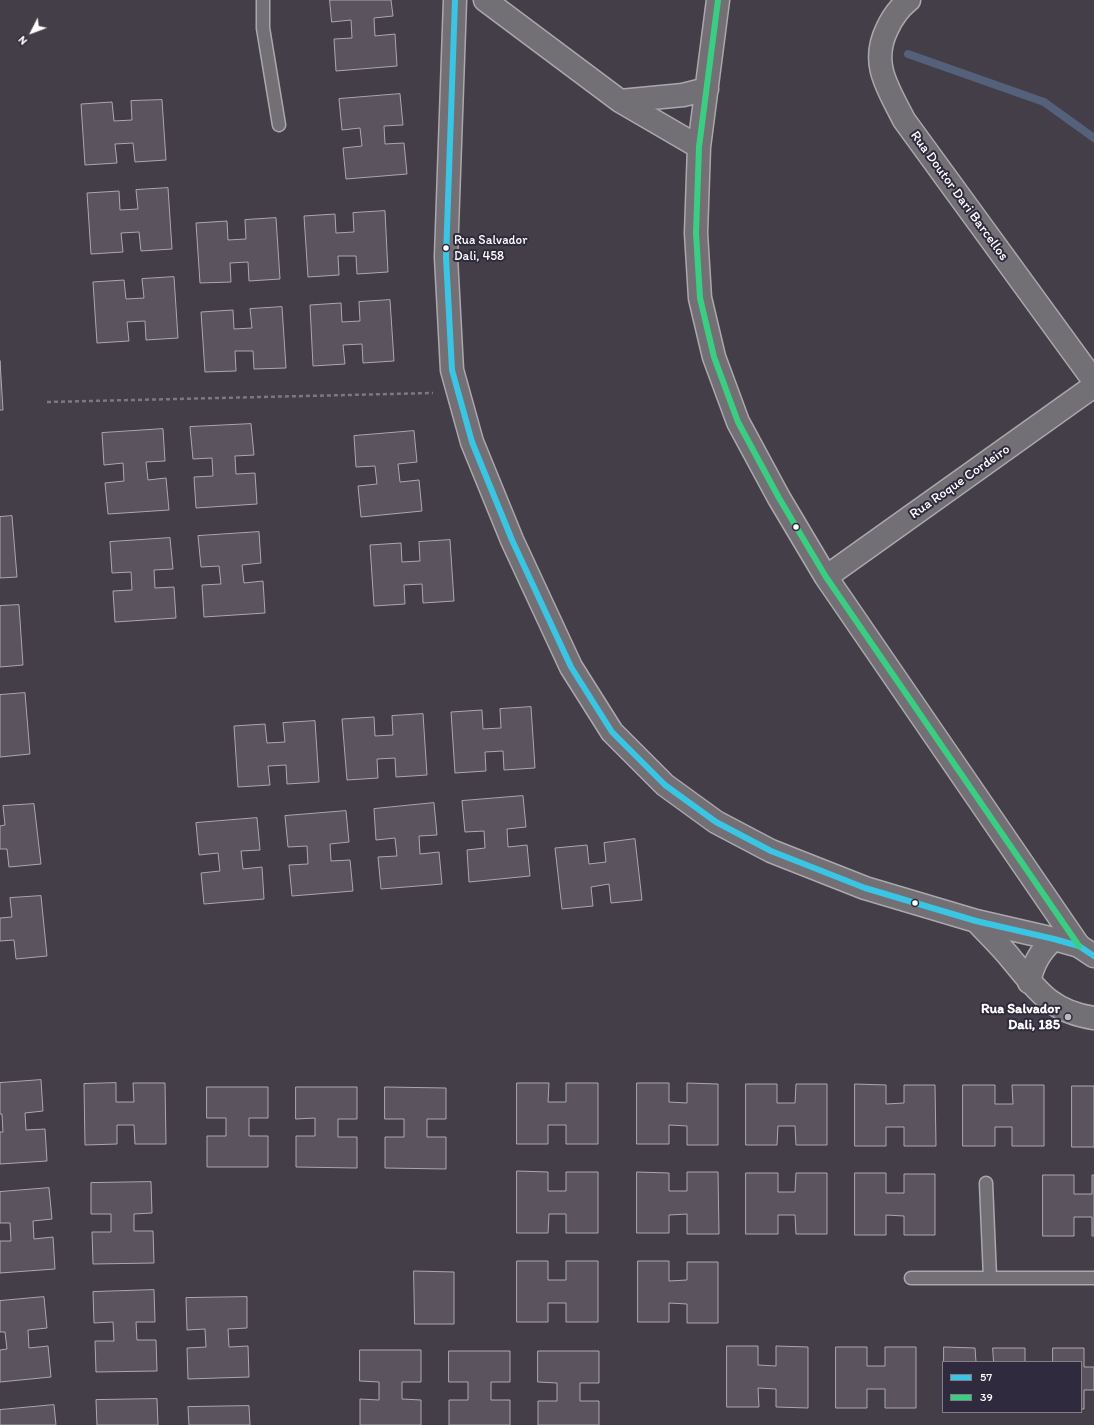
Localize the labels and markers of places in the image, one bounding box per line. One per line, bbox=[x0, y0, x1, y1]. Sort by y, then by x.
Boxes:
place label: Rua Salvador Dali, 458 bbox=[454, 233, 527, 264]
marker: Rua Salvador Dali, 458 bbox=[441, 243, 451, 253]
unlabelled marker bbox=[791, 522, 801, 532]
unlabelled marker bbox=[910, 898, 920, 908]
place label: Rua Salvador Dali, 185 bbox=[981, 1001, 1060, 1034]
marker: Rua Salvador Dali, 185 bbox=[1063, 1012, 1073, 1022]

